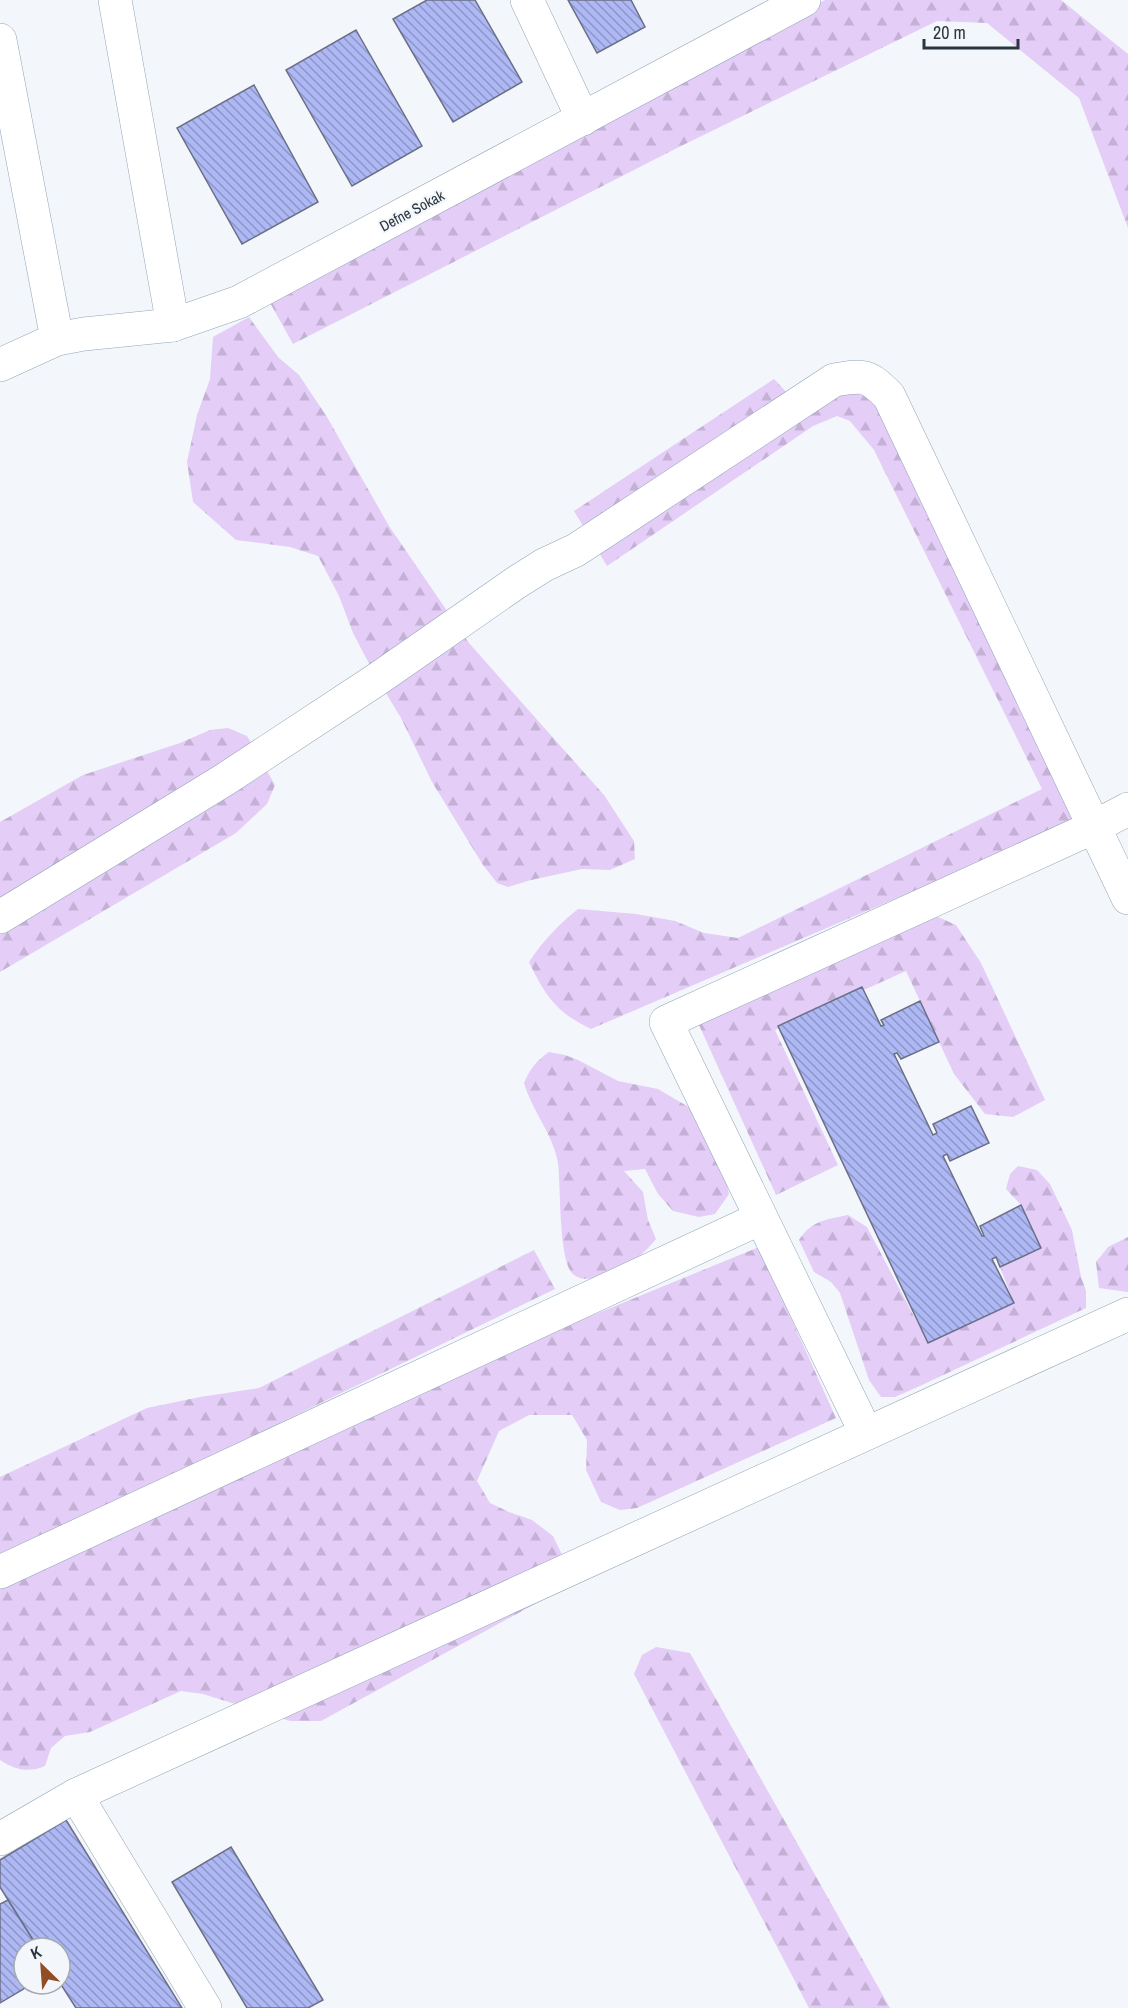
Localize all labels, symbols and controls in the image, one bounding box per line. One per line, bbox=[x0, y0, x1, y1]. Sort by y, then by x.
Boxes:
scale bar bbox=[924, 12, 1018, 50]
text: 20 m bbox=[933, 20, 966, 45]
street label: Defne Sokak bbox=[376, 184, 449, 236]
north arrow bbox=[12, 1936, 72, 1996]
text: K bbox=[27, 1940, 45, 1964]

